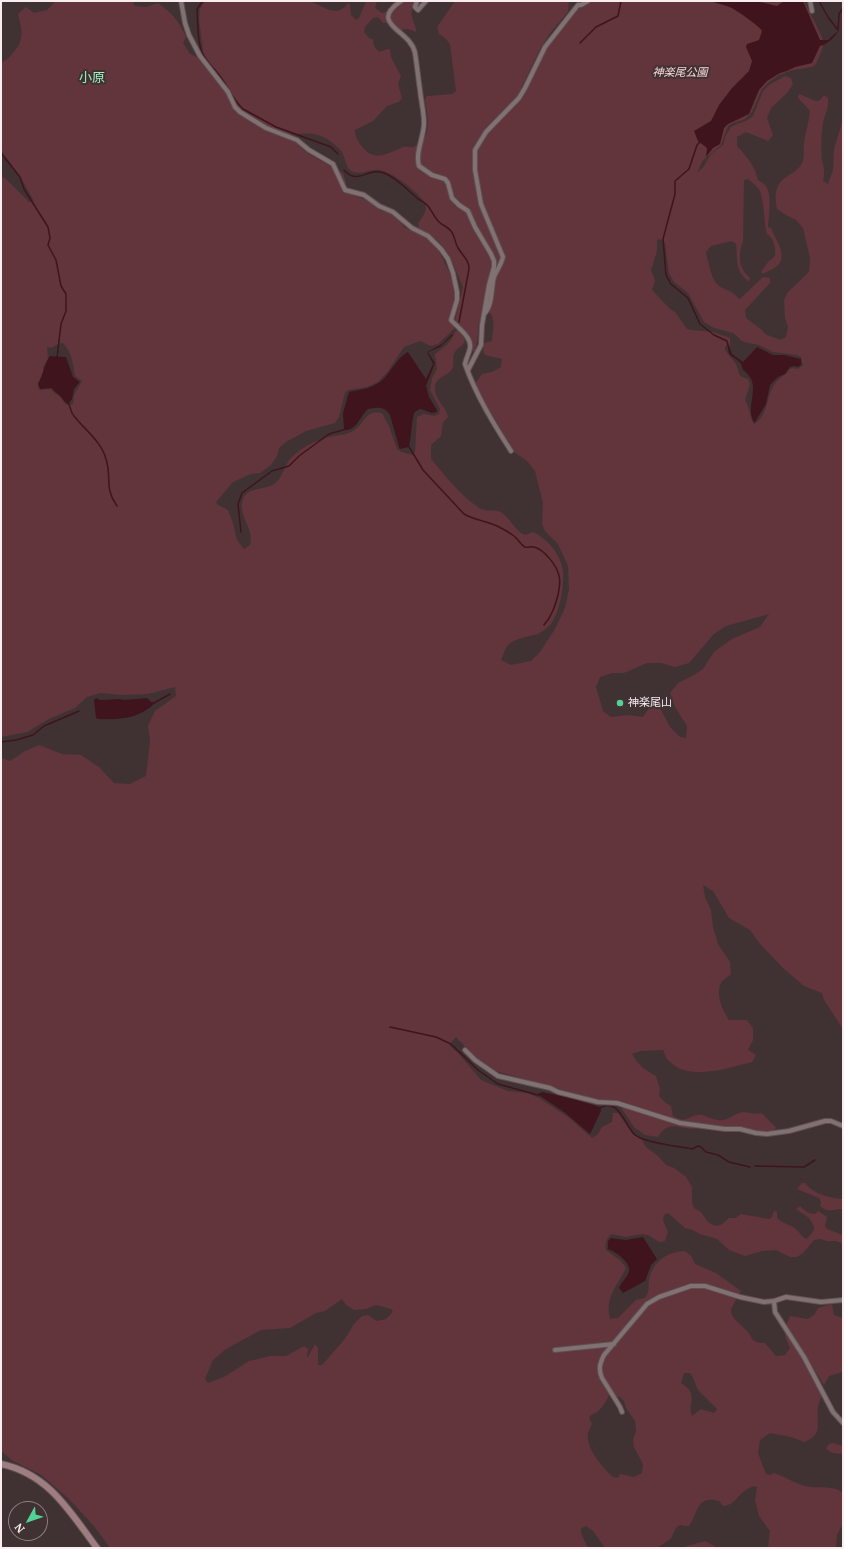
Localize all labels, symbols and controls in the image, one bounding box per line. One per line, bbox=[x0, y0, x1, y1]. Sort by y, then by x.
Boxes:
park label: 神楽尾公園 bbox=[653, 66, 707, 80]
district label: 小原 bbox=[79, 70, 105, 86]
place label: 神楽尾山 bbox=[628, 696, 672, 710]
marker: 神楽尾山 bbox=[615, 698, 625, 708]
north arrow bbox=[8, 1501, 48, 1541]
text: N bbox=[12, 1520, 28, 1536]

